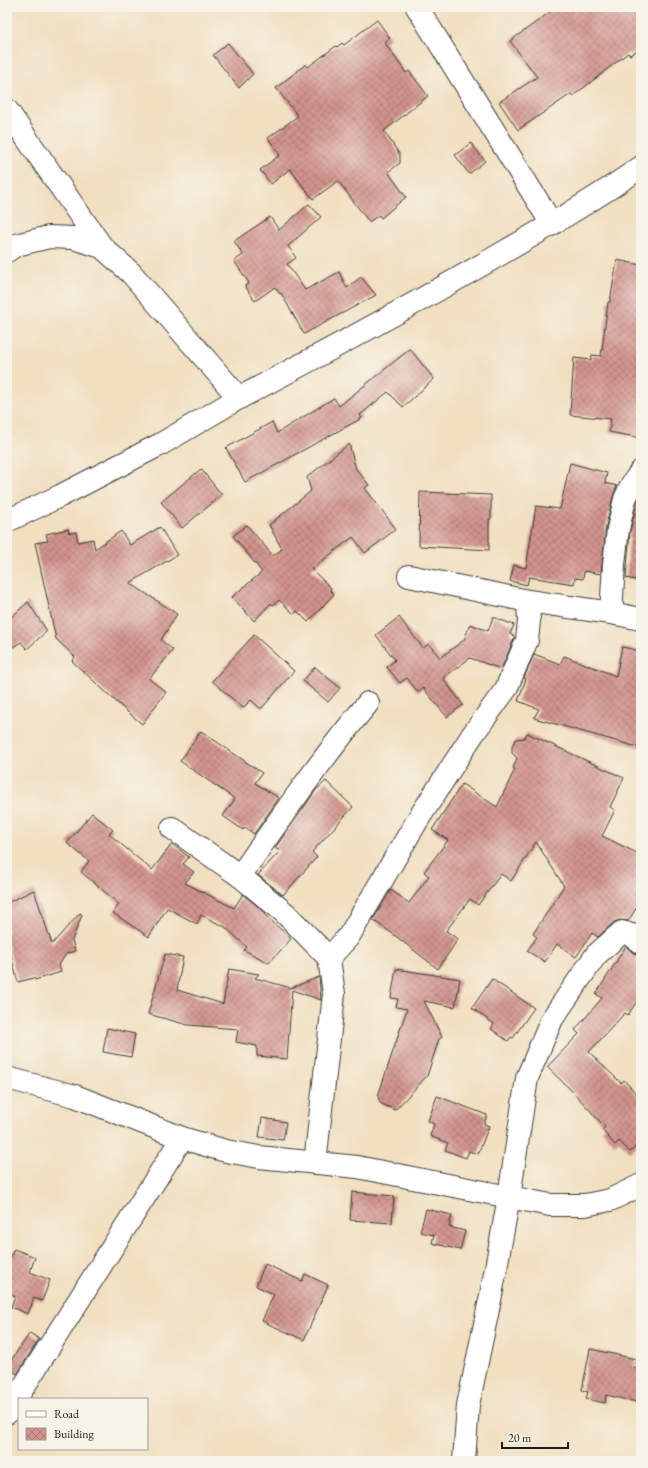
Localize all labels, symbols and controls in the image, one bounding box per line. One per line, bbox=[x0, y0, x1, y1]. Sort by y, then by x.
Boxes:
legend bbox=[18, 1398, 148, 1450]
text: Road bbox=[54, 1406, 80, 1422]
scale bar bbox=[502, 1424, 568, 1450]
text: Building bbox=[54, 1426, 95, 1442]
text: 20 m bbox=[508, 1430, 532, 1446]

